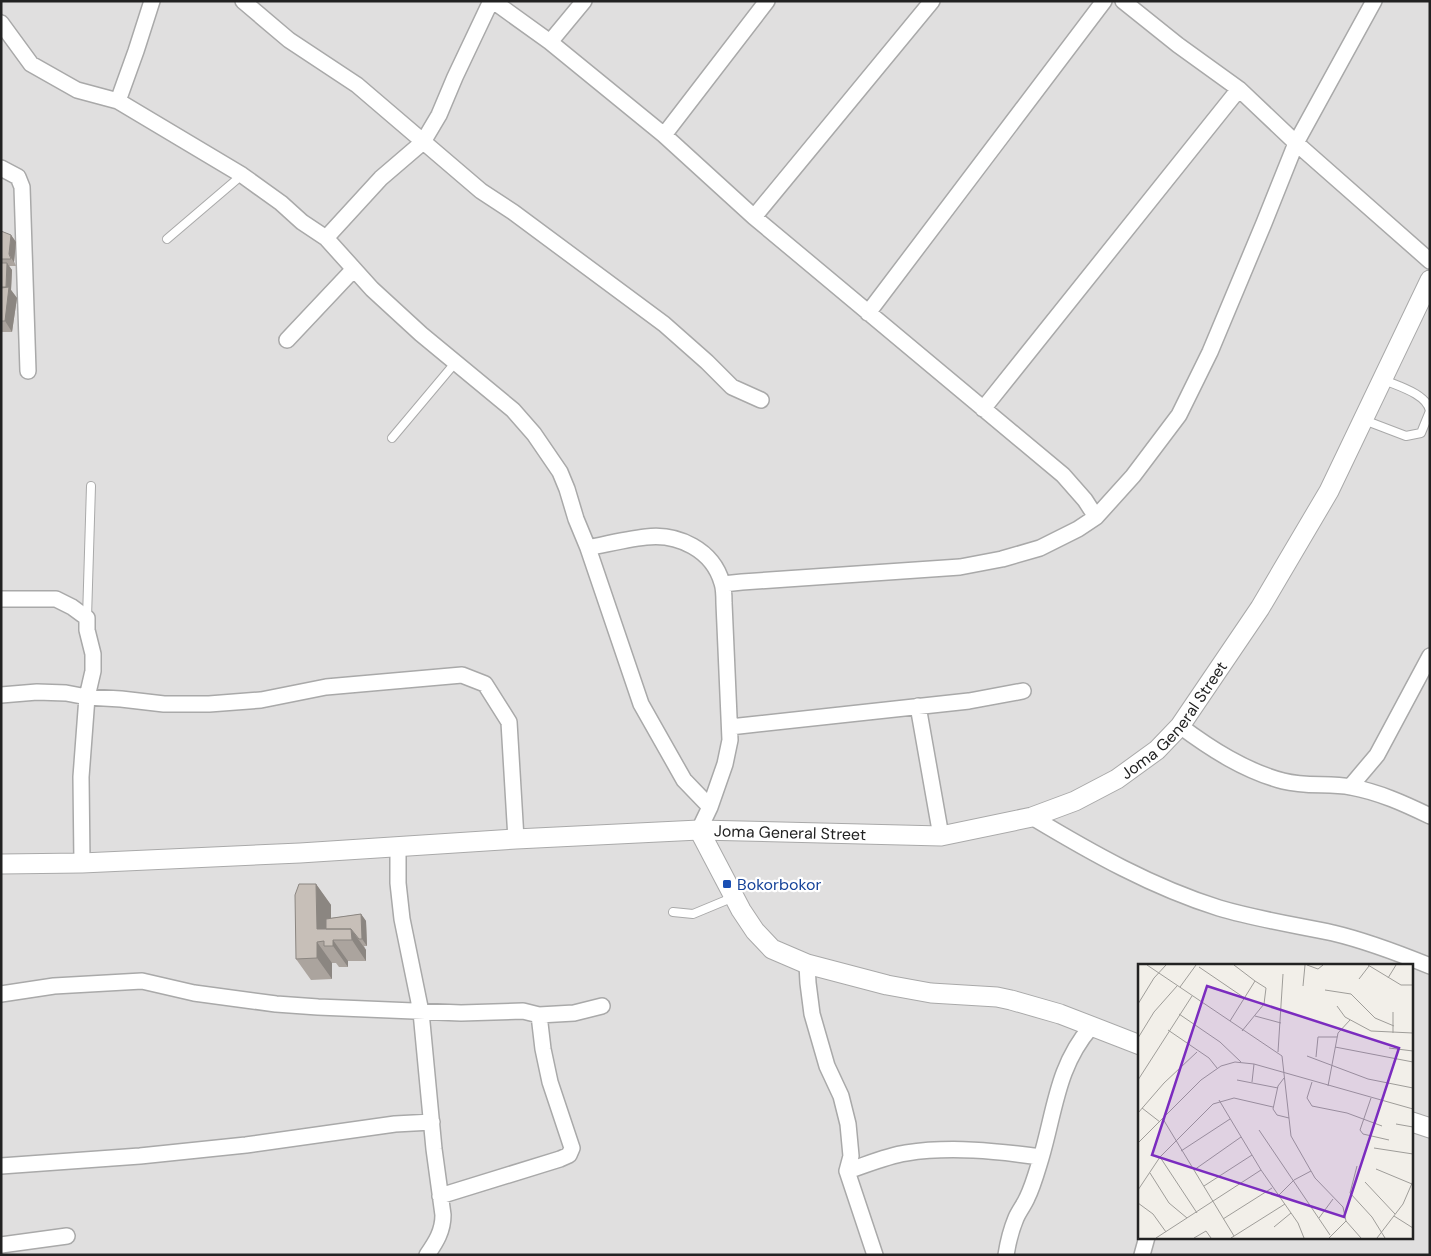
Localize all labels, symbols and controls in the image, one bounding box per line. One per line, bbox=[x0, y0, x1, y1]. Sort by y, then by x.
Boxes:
street label: Joma General Street bbox=[1116, 657, 1231, 784]
street label: Joma General Street bbox=[714, 820, 866, 845]
place label: Bokorbokor bbox=[737, 874, 822, 895]
marker: Bokorbokor bbox=[721, 878, 733, 890]
inset map bbox=[1138, 964, 1414, 1238]

